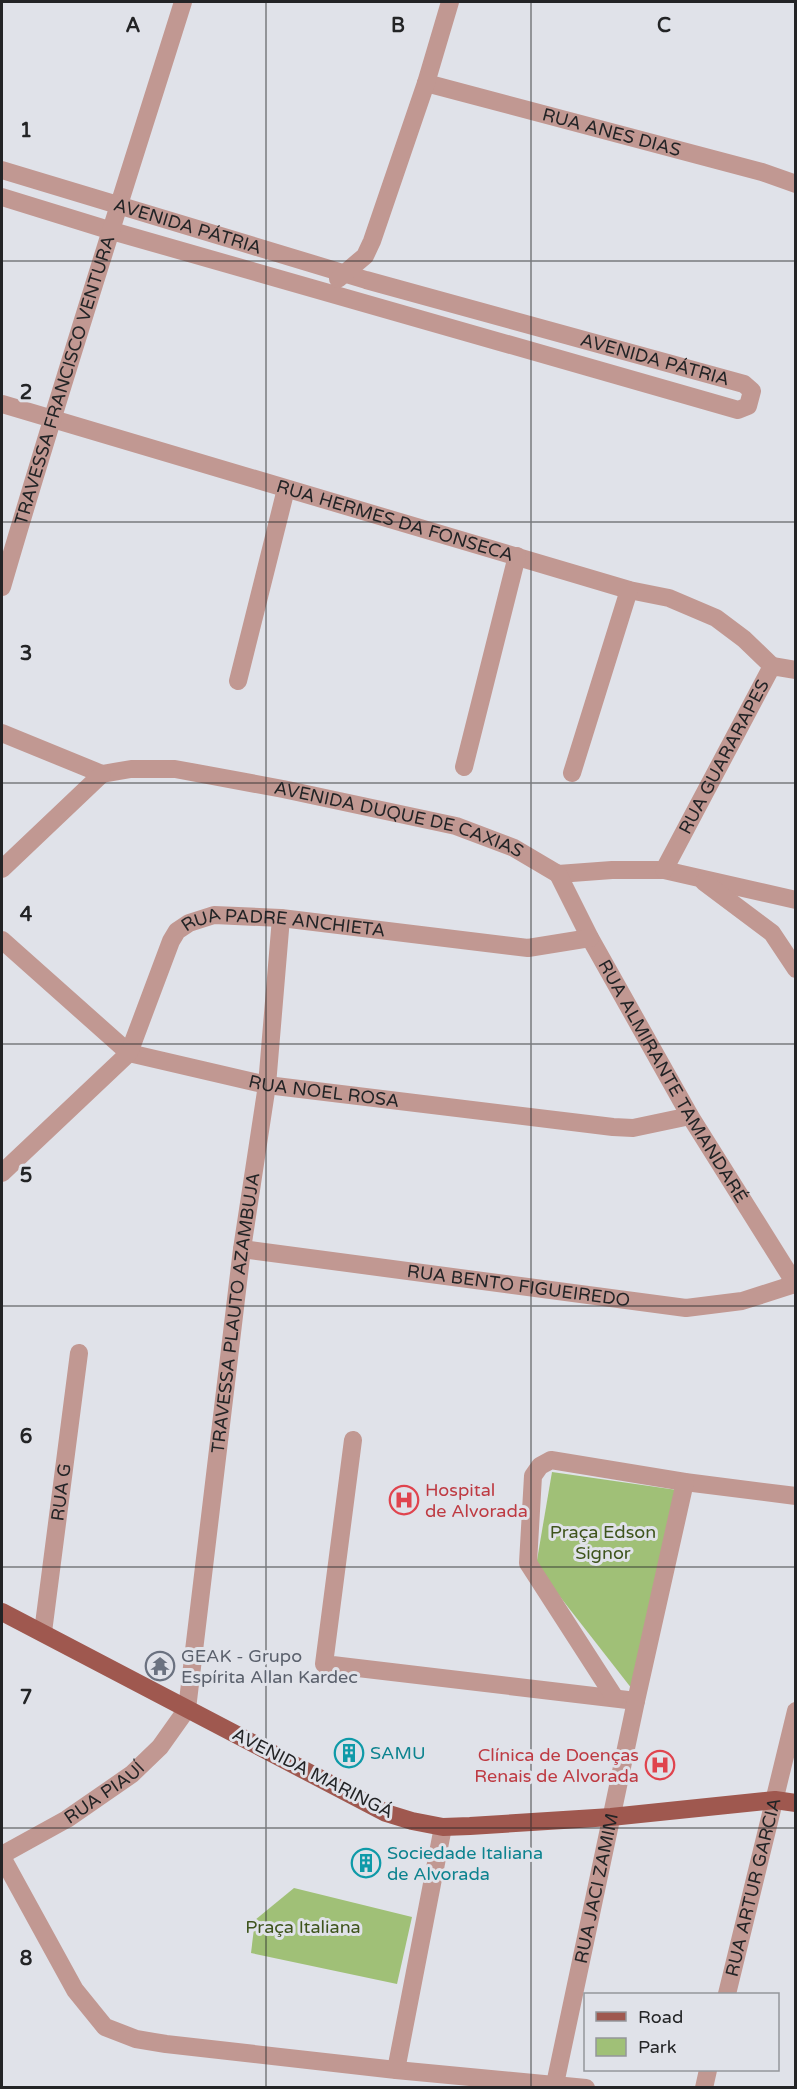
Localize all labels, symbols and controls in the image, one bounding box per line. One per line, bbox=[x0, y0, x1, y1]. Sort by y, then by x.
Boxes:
text: A bbox=[126, 14, 141, 38]
text: B bbox=[391, 14, 405, 38]
text: C bbox=[657, 14, 671, 38]
street label: RUA ANES DIAS bbox=[540, 103, 683, 161]
text: 1 bbox=[20, 119, 32, 143]
street label: AVENIDA PÁTRIA bbox=[111, 193, 264, 259]
street label: TRAVESSA FRANCISCO VENTURA bbox=[10, 233, 120, 528]
street label: AVENIDA PÁTRIA bbox=[578, 329, 732, 390]
text: 2 bbox=[20, 381, 32, 405]
street label: RUA HERMES DA FONSECA bbox=[274, 475, 516, 566]
text: 3 bbox=[20, 642, 32, 666]
street label: RUA GUARARAPES bbox=[674, 676, 774, 838]
street label: AVENIDA DUQUE DE CAXIAS bbox=[272, 777, 528, 862]
text: 4 bbox=[20, 903, 33, 927]
street label: RUA PADRE ANCHIETA bbox=[177, 903, 387, 942]
street label: RUA ALMIRANTE TAMANDARÉ bbox=[593, 956, 753, 1207]
street label: RUA NOEL ROSA bbox=[246, 1070, 401, 1112]
text: 5 bbox=[20, 1164, 32, 1188]
street label: TRAVESSA PLAUTO AZAMBUJA bbox=[207, 1171, 265, 1455]
street label: RUA BENTO FIGUEIREDO bbox=[406, 1260, 632, 1311]
text: 6 bbox=[20, 1425, 32, 1449]
street label: RUA G bbox=[46, 1462, 76, 1522]
place label: Hospital de Alvorada bbox=[425, 1479, 528, 1522]
hospital icon: Hospital de Alvorada bbox=[388, 1484, 420, 1516]
park label: Praça Edson Signor bbox=[550, 1521, 656, 1564]
place label: GEAK - Grupo Espírita Allan Kardec bbox=[181, 1645, 358, 1688]
temple icon: GEAK - Grupo Espírita Allan Kardec bbox=[144, 1650, 176, 1682]
text: 7 bbox=[20, 1686, 32, 1710]
street label: AVENIDA MARINGÁ bbox=[229, 1723, 397, 1823]
building icon: SAMU bbox=[333, 1737, 365, 1769]
place label: SAMU bbox=[370, 1742, 426, 1764]
place label: Clínica de Doenças Renais de Alvorada bbox=[474, 1744, 639, 1787]
hospital icon: Clínica de Doenças Renais de Alvorada bbox=[644, 1749, 676, 1781]
street label: RUA PIAUÍ bbox=[60, 1757, 149, 1829]
street label: RUA ARTUR GARCIA bbox=[721, 1795, 785, 1979]
street label: RUA JACI ZAMIM bbox=[570, 1811, 623, 1965]
place label: Sociedade Italiana de Alvorada bbox=[387, 1842, 543, 1885]
building icon: Sociedade Italiana de Alvorada bbox=[350, 1847, 382, 1879]
park label: Praça Italiana bbox=[245, 1916, 361, 1938]
text: 8 bbox=[20, 1947, 32, 1971]
legend bbox=[584, 1993, 779, 2071]
text: Road bbox=[638, 2006, 683, 2028]
text: Park bbox=[638, 2036, 677, 2058]

